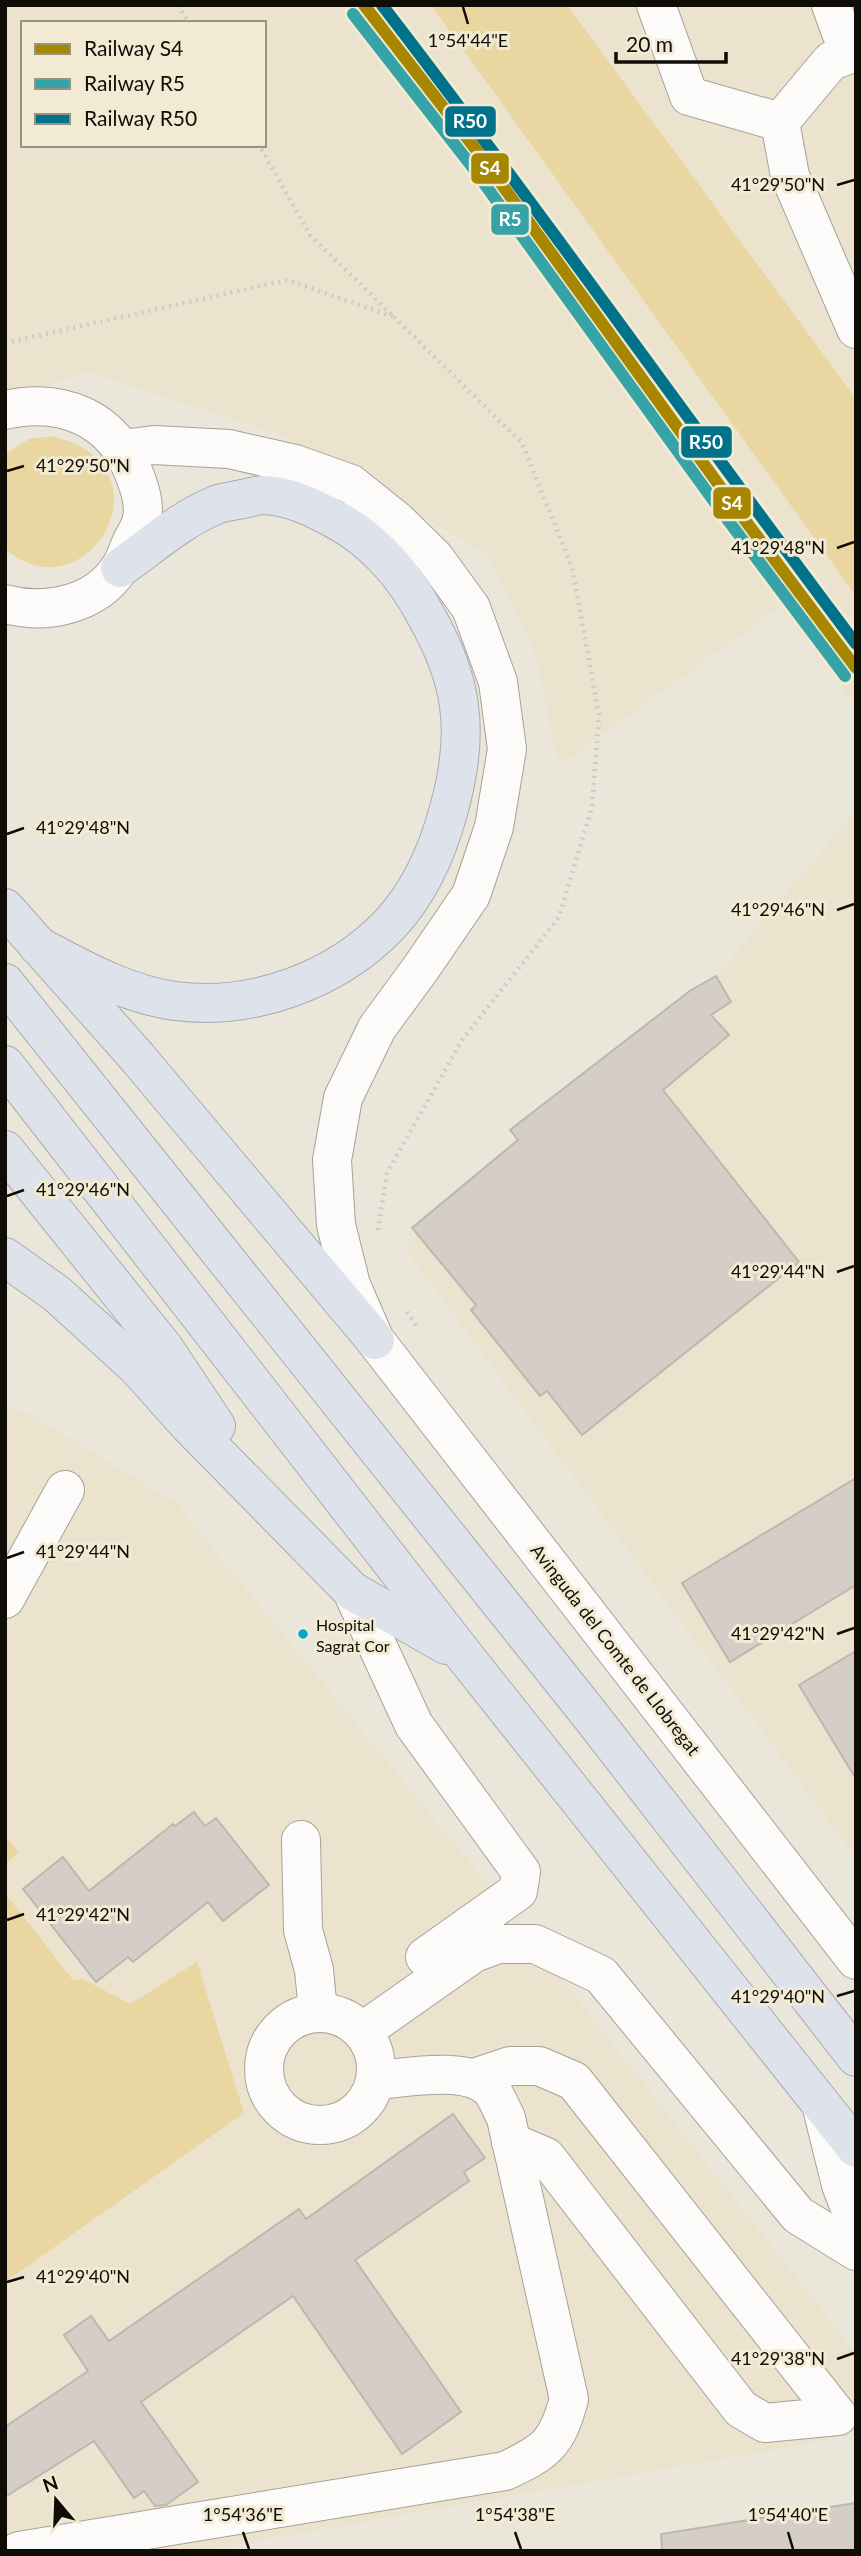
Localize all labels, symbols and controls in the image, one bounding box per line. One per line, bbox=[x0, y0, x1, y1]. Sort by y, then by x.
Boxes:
legend bbox=[21, 21, 266, 147]
scale bar bbox=[616, 21, 726, 65]
text: 1°54'44"E bbox=[428, 29, 508, 51]
text: 20 m bbox=[626, 31, 673, 56]
text: Railway S4 bbox=[84, 35, 183, 60]
text: Railway R5 bbox=[84, 70, 185, 95]
text: Railway R50 bbox=[84, 105, 197, 130]
line badge: R50 bbox=[444, 105, 497, 138]
text: R50 bbox=[453, 109, 487, 132]
line badge: S4 bbox=[470, 152, 510, 185]
text: S4 bbox=[479, 156, 501, 179]
text: 41°29'50"N bbox=[731, 173, 825, 195]
line badge: R5 bbox=[490, 203, 530, 236]
text: R5 bbox=[498, 207, 522, 230]
line badge: R50 bbox=[680, 425, 733, 459]
text: R50 bbox=[689, 430, 723, 453]
text: 41°29'50"N bbox=[36, 454, 130, 476]
line badge: S4 bbox=[712, 486, 752, 520]
text: S4 bbox=[721, 491, 743, 514]
text: 41°29'48"N bbox=[731, 536, 825, 558]
text: 41°29'48"N bbox=[36, 816, 130, 838]
text: 41°29'46"N bbox=[731, 898, 825, 920]
text: 41°29'46"N bbox=[36, 1178, 130, 1200]
text: 41°29'44"N bbox=[731, 1260, 825, 1282]
street label: Avinguda del Comte de Llobregat bbox=[526, 1539, 705, 1760]
text: 41°29'44"N bbox=[36, 1540, 130, 1562]
place label: Hospital Sagrat Cor bbox=[316, 1615, 390, 1655]
text: 41°29'42"N bbox=[731, 1622, 825, 1644]
marker: Hospital Sagrat Cor bbox=[296, 1627, 310, 1641]
text: 41°29'42"N bbox=[36, 1903, 130, 1925]
text: 41°29'40"N bbox=[731, 1985, 825, 2007]
text: 41°29'40"N bbox=[36, 2265, 130, 2287]
text: 41°29'38"N bbox=[731, 2347, 825, 2369]
north arrow bbox=[21, 2465, 91, 2535]
text: N bbox=[40, 2470, 61, 2497]
text: 1°54'36"E bbox=[203, 2503, 283, 2525]
text: 1°54'38"E bbox=[475, 2503, 555, 2525]
text: 1°54'40"E bbox=[748, 2503, 828, 2525]

